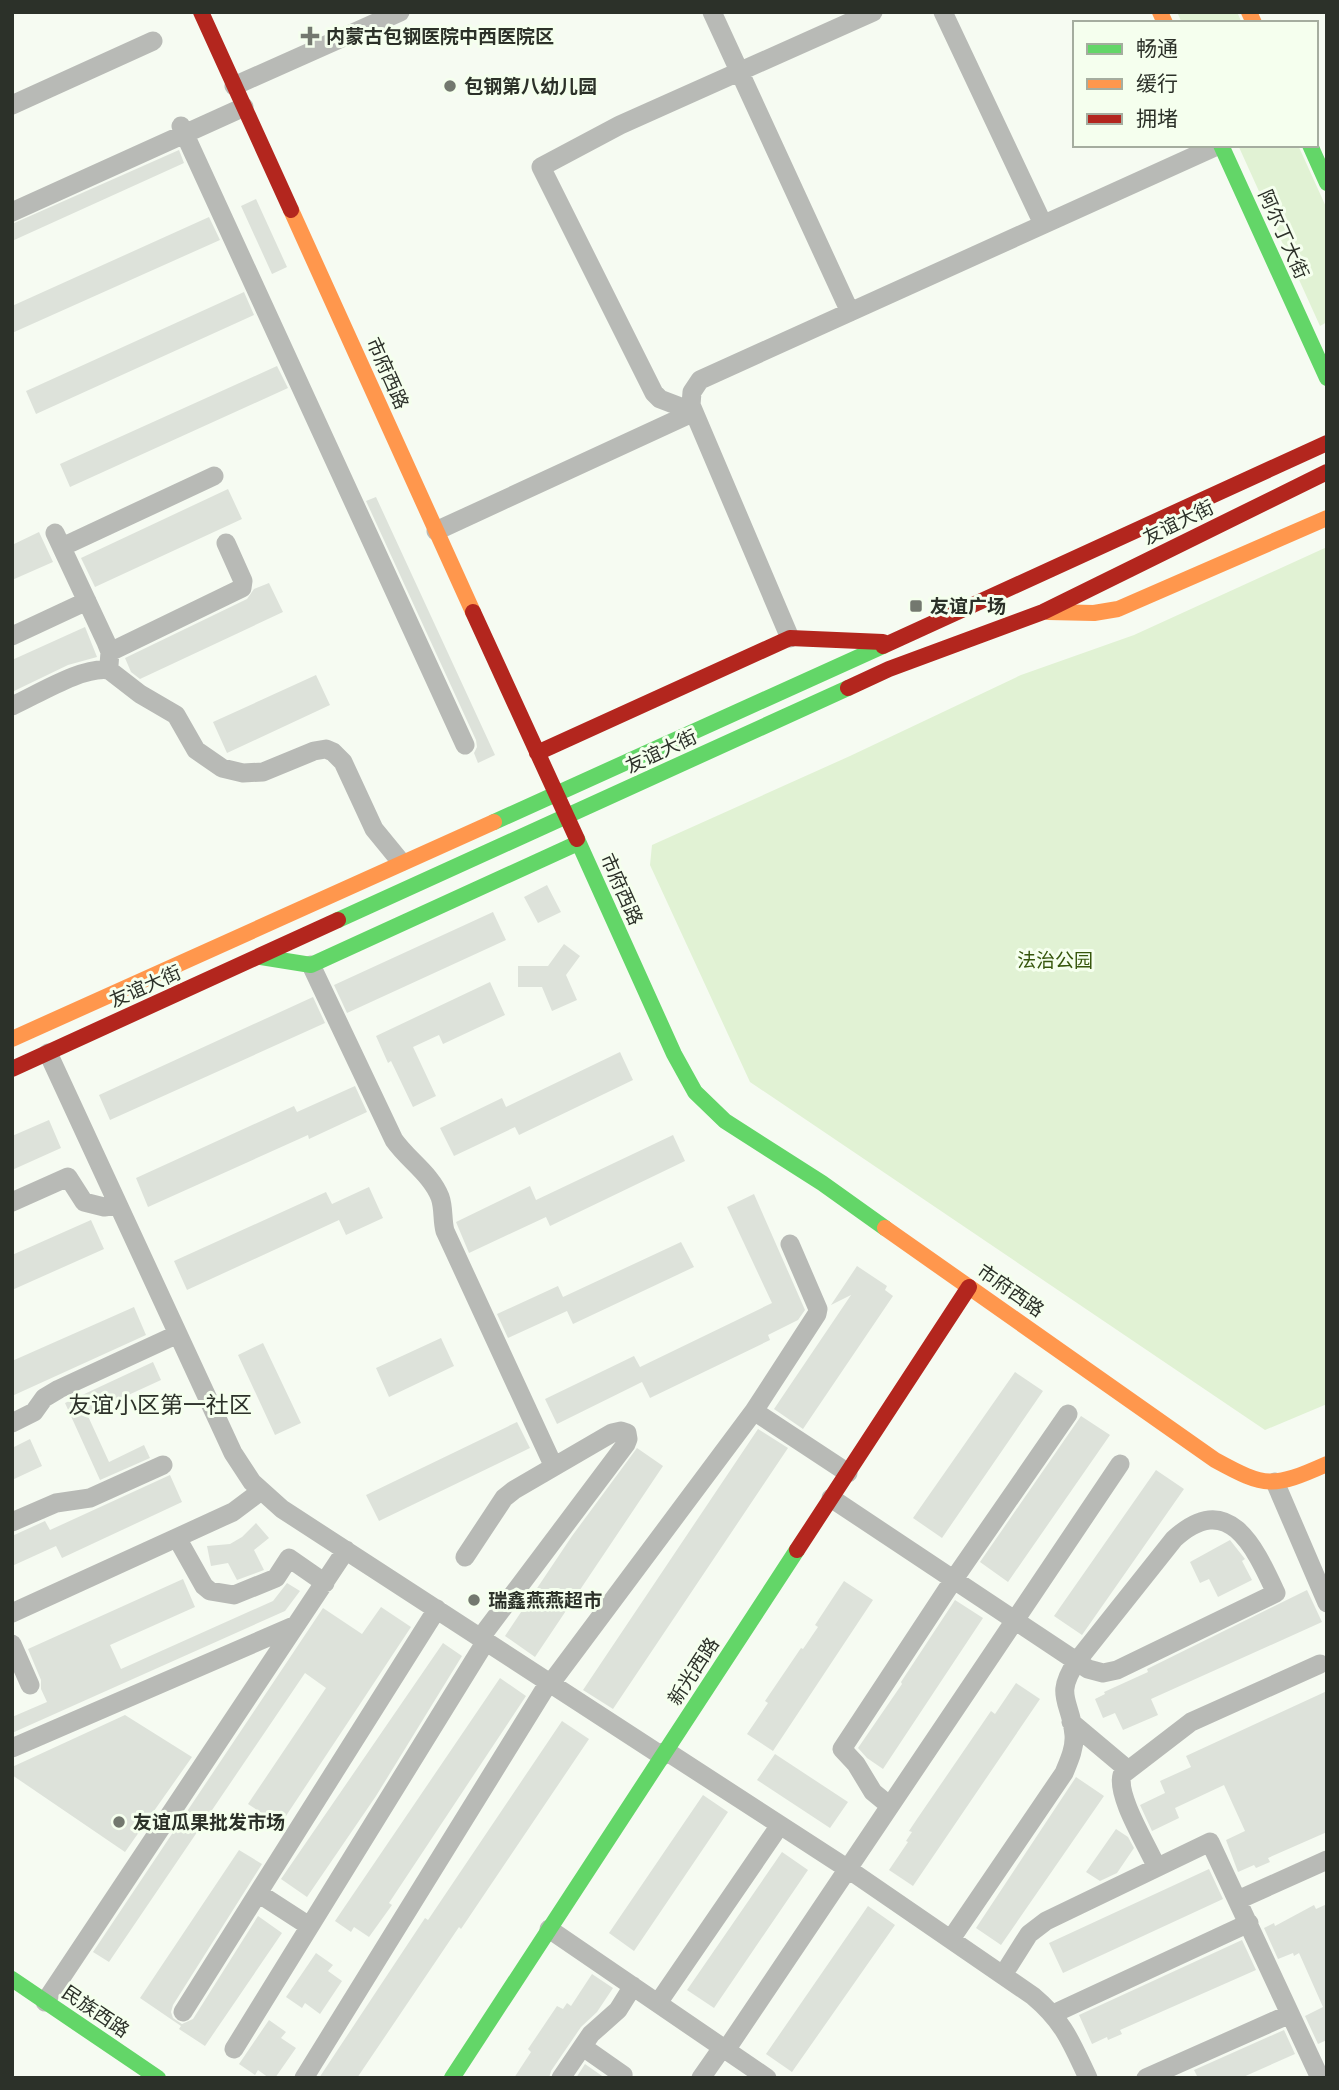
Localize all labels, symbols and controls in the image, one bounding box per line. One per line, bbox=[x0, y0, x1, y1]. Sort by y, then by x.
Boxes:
legend bbox=[1073, 21, 1318, 147]
place label: 内蒙古包钢医院中西医院区 bbox=[326, 25, 554, 47]
marker: 内蒙古包钢医院中西医院区 bbox=[300, 26, 320, 46]
text: 畅通 bbox=[1136, 36, 1178, 61]
text: 缓行 bbox=[1136, 71, 1178, 96]
place label: 包钢第八幼儿园 bbox=[464, 75, 597, 97]
marker: 包钢第八幼儿园 bbox=[442, 78, 458, 94]
text: 拥堵 bbox=[1136, 106, 1178, 131]
street label: 阿尔丁大街 bbox=[1255, 186, 1313, 282]
street label: 市府西路 bbox=[362, 334, 414, 412]
street label: 友谊大街 bbox=[1139, 495, 1217, 549]
place label: 友谊广场 bbox=[930, 595, 1006, 617]
marker: 友谊广场 bbox=[908, 598, 924, 614]
street label: 友谊大街 bbox=[622, 725, 700, 777]
street label: 市府西路 bbox=[596, 850, 648, 928]
park label: 法治公园 bbox=[1017, 949, 1093, 971]
street label: 友谊大街 bbox=[106, 960, 184, 1012]
street label: 市府西路 bbox=[974, 1259, 1048, 1321]
district label: 友谊小区第一社区 bbox=[68, 1391, 252, 1418]
place label: 瑞鑫燕燕超市 bbox=[488, 1589, 602, 1611]
marker: 瑞鑫燕燕超市 bbox=[466, 1592, 482, 1608]
street label: 新光西路 bbox=[663, 1633, 723, 1709]
place label: 友谊瓜果批发市场 bbox=[133, 1811, 285, 1833]
marker: 友谊瓜果批发市场 bbox=[111, 1814, 127, 1830]
street label: 民族西路 bbox=[58, 1981, 134, 2041]

